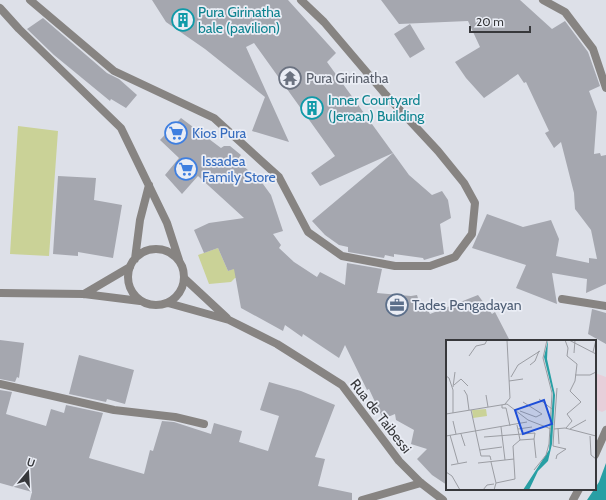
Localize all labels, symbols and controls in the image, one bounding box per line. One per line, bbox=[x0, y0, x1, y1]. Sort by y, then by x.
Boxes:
place label: Pura Girinatha bale (pavilion) bbox=[198, 3, 281, 37]
building icon: Pura Girinatha bale (pavilion) bbox=[170, 7, 196, 33]
scale bar bbox=[470, 8, 530, 34]
text: 20 m bbox=[476, 14, 504, 29]
temple icon: Pura Girinatha bbox=[277, 65, 303, 91]
place label: Pura Girinatha bbox=[306, 69, 389, 87]
place label: Inner Courtyard (Jeroan) Building bbox=[328, 91, 425, 125]
building icon: Inner Courtyard (Jeroan) Building bbox=[299, 95, 325, 121]
supermarket icon: Kios Pura bbox=[163, 120, 189, 146]
place label: Kios Pura bbox=[192, 124, 246, 142]
place label: Issadea Family Store bbox=[202, 152, 276, 186]
supermarket icon: Issadea Family Store bbox=[173, 156, 199, 182]
office icon: Tades Pengadayan bbox=[384, 292, 410, 318]
place label: Tades Pengadayan bbox=[412, 296, 522, 314]
inset map bbox=[446, 340, 596, 490]
street label: Rua de Taibessi bbox=[346, 375, 416, 457]
north arrow bbox=[8, 452, 48, 492]
text: U bbox=[25, 455, 37, 470]

